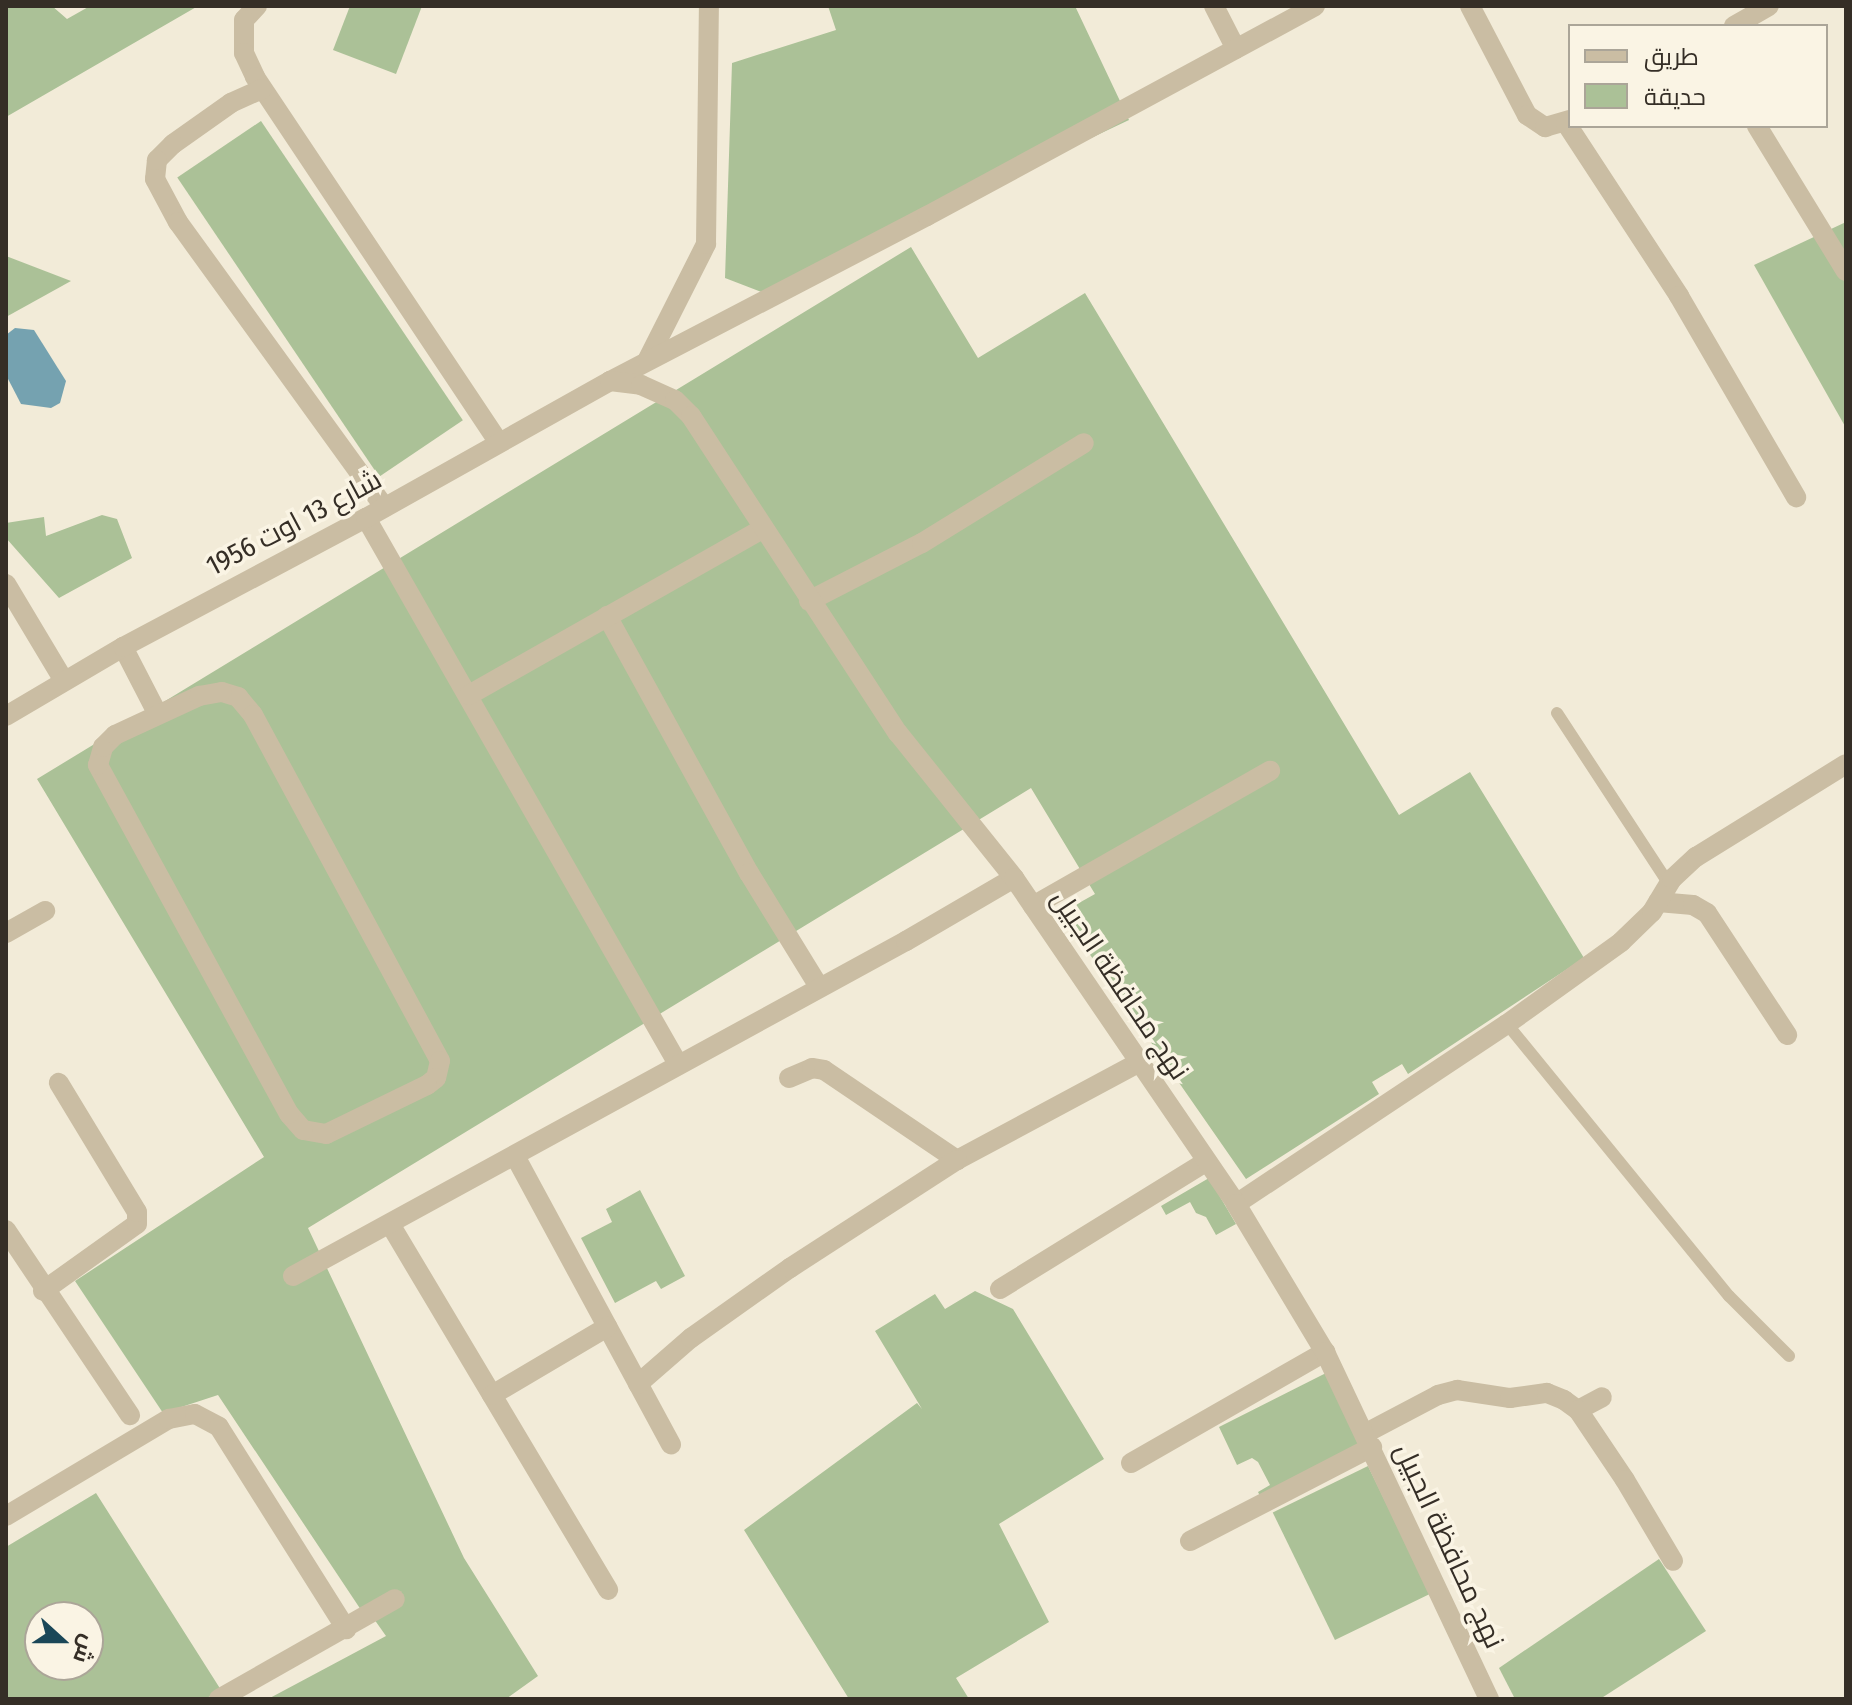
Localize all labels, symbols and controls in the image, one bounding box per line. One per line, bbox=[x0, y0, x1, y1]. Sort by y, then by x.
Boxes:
legend bbox=[1568, 24, 1828, 128]
text: طريق bbox=[1644, 43, 1699, 71]
text: حديقة bbox=[1644, 83, 1706, 111]
street label: شارع 13 اوت 1956 bbox=[201, 463, 387, 583]
street label: نهج محافظة الجبيل bbox=[1044, 884, 1196, 1086]
street label: نهج محافظة الجبيل bbox=[1387, 1438, 1511, 1654]
north arrow bbox=[24, 1601, 104, 1681]
text: ش bbox=[67, 1631, 103, 1667]

